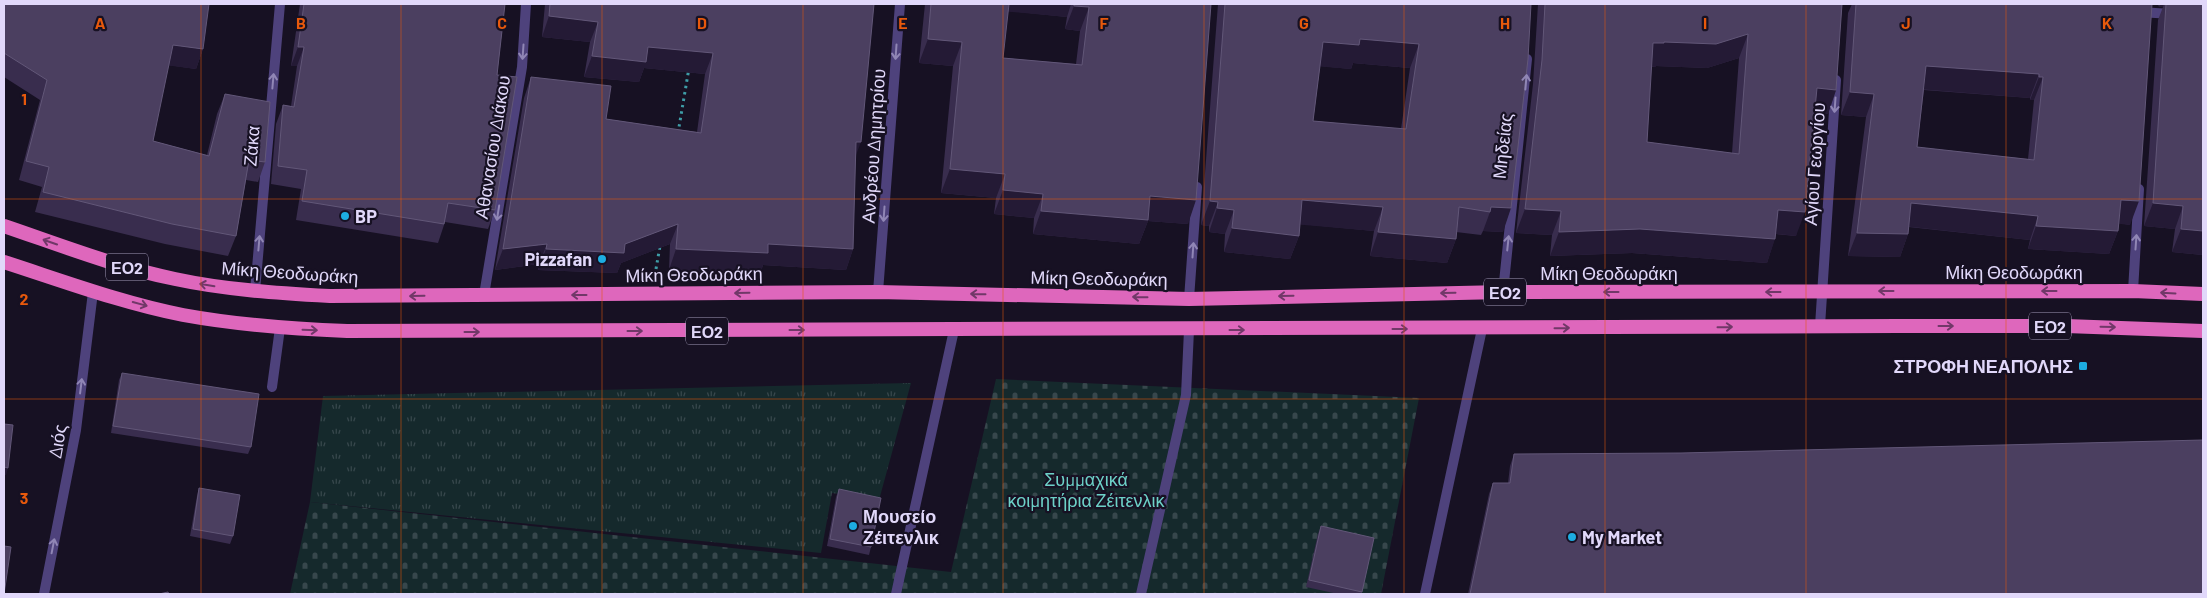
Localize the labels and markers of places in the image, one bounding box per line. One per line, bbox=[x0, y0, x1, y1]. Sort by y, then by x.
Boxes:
place label: BP bbox=[355, 205, 377, 227]
marker: BP bbox=[339, 210, 351, 222]
place label: Pizzafan bbox=[525, 248, 592, 270]
marker: Pizzafan bbox=[596, 253, 608, 265]
place label: ΣΤΡΟΦΗ ΝΕΑΠΟΛΗΣ bbox=[1893, 355, 2073, 377]
marker: ΣΤΡΟΦΗ ΝΕΑΠΟΛΗΣ bbox=[2077, 360, 2089, 372]
place label: Μουσείο Ζέιτενλικ bbox=[863, 505, 940, 548]
marker: Μουσείο Ζέιτενλικ bbox=[847, 520, 859, 532]
place label: My Market bbox=[1582, 526, 1662, 548]
marker: My Market bbox=[1566, 531, 1578, 543]

